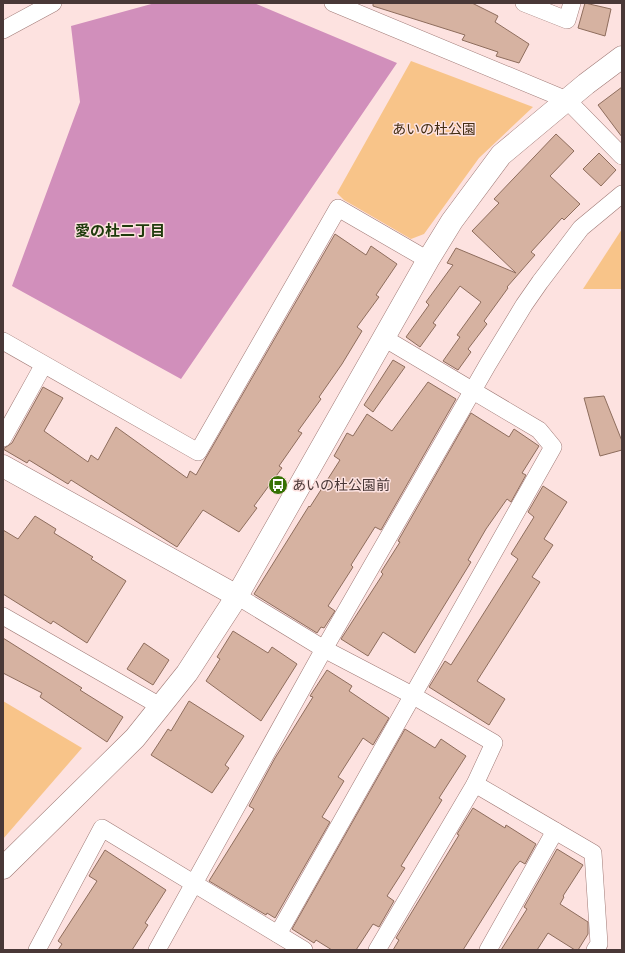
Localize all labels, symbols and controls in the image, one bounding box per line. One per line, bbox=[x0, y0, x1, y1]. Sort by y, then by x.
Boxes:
park label: あいの杜公園 bbox=[392, 121, 476, 138]
district label: 愛の杜二丁目 bbox=[75, 222, 165, 240]
bus stop icon: あいの杜公園前 bbox=[267, 474, 289, 496]
place label: あいの杜公園前 bbox=[292, 477, 390, 494]

